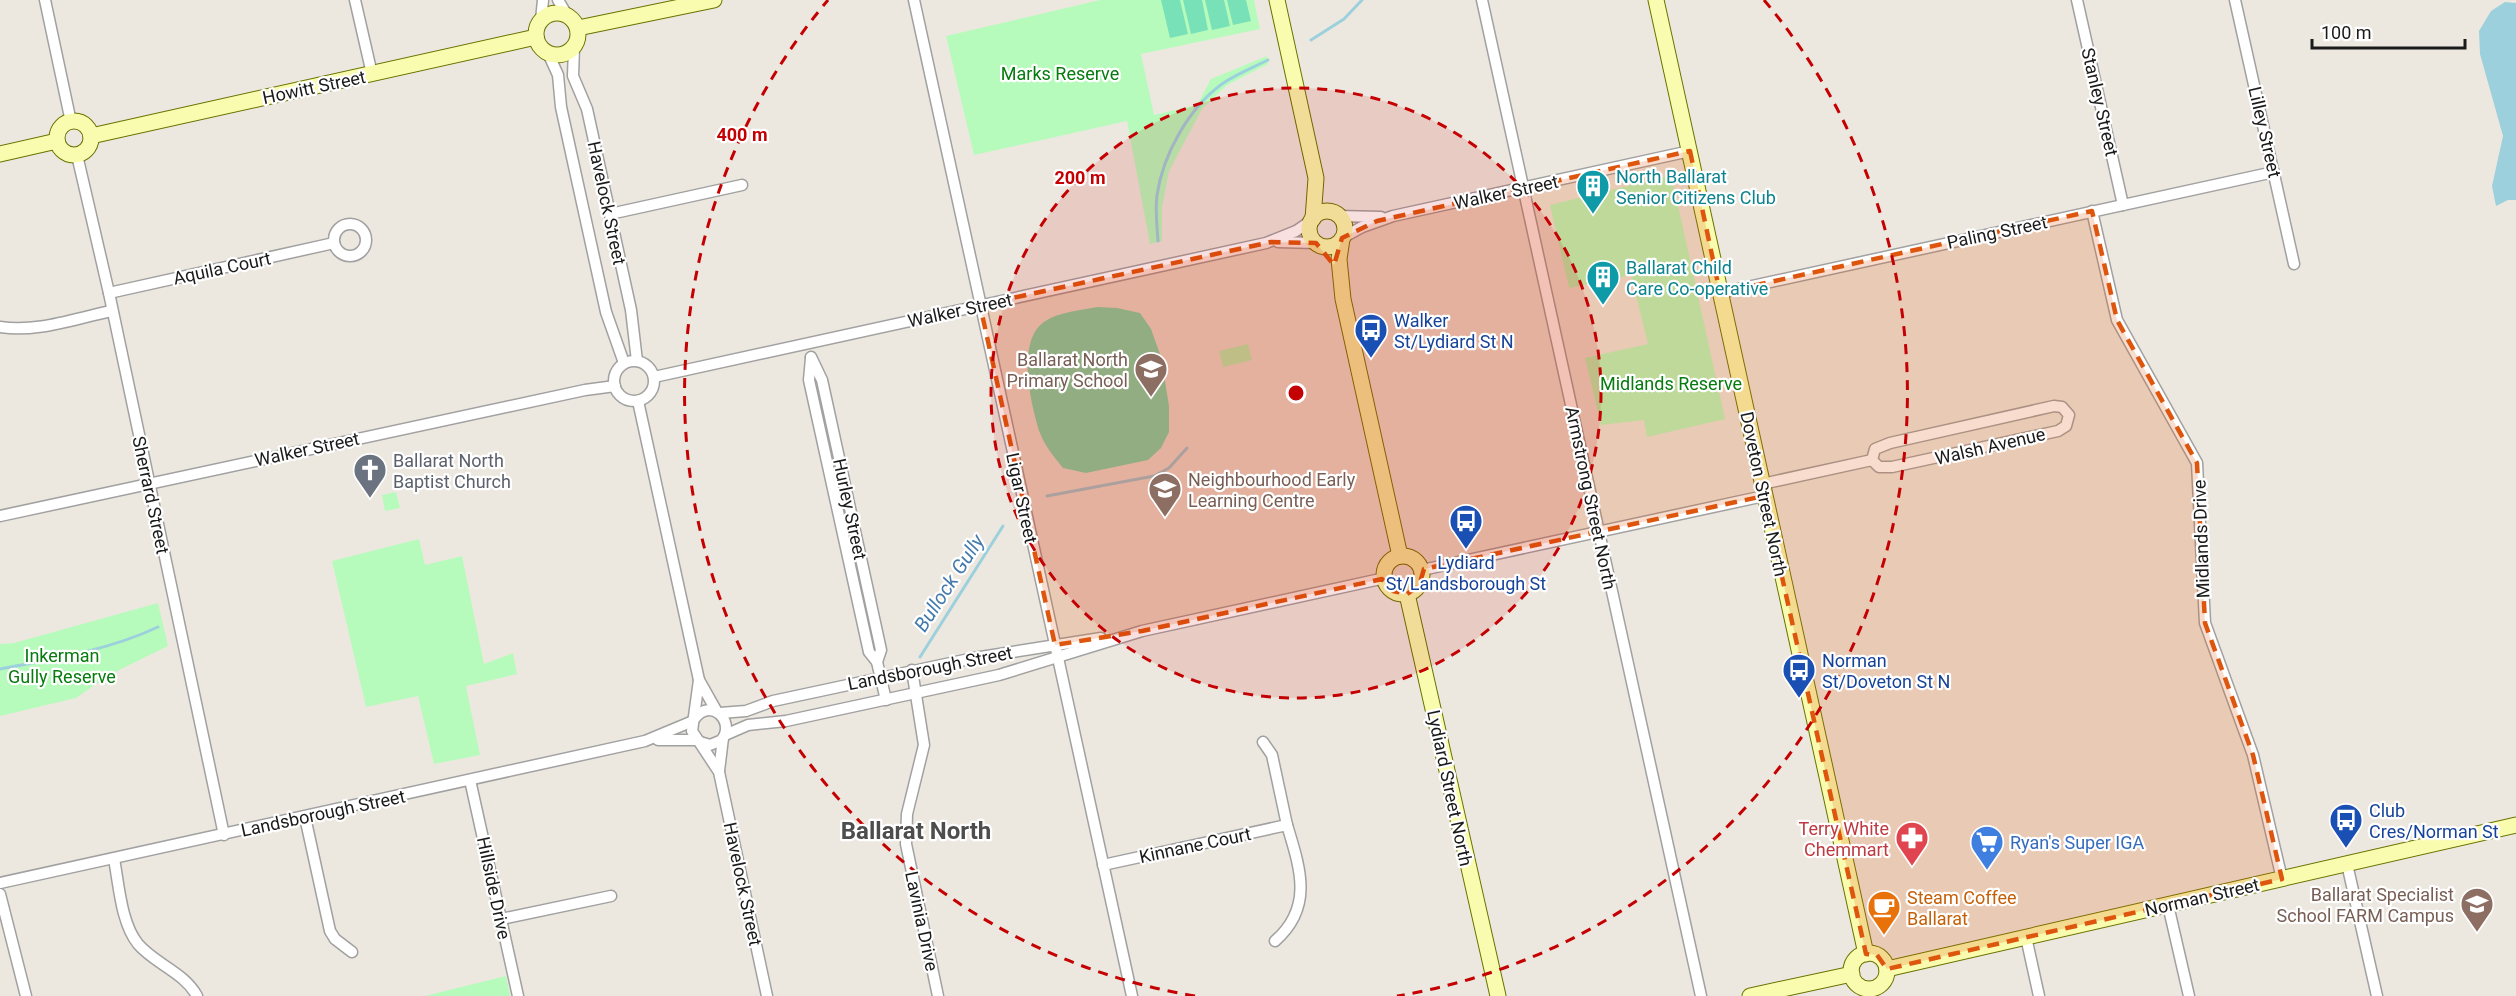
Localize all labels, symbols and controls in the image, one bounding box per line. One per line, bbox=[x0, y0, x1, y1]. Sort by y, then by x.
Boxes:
scale bar bbox=[2312, 12, 2465, 50]
text: 100 m bbox=[2321, 22, 2372, 43]
street label: Stanley Street bbox=[2077, 46, 2123, 158]
park label: Marks Reserve bbox=[1001, 63, 1119, 84]
street label: Howitt Street bbox=[261, 66, 368, 108]
street label: Lilley Street bbox=[2244, 84, 2286, 180]
text: 400 m bbox=[716, 124, 768, 145]
street label: Havelock Street bbox=[584, 139, 630, 267]
place label: North Ballarat Senior Citizens Club bbox=[1616, 166, 1776, 208]
text: 200 m bbox=[1054, 167, 1106, 188]
building icon: North Ballarat Senior Citizens Club bbox=[1575, 168, 1611, 215]
street label: Walker Street bbox=[1452, 171, 1560, 213]
street label: Paling Street bbox=[1945, 211, 2049, 253]
street label: Aquila Court bbox=[171, 247, 273, 289]
place label: Ballarat Child Care Co-operative bbox=[1626, 257, 1768, 299]
building icon: Ballarat Child Care Co-operative bbox=[1585, 259, 1621, 306]
street label: Walker Street bbox=[906, 289, 1014, 331]
place label: Walker St/Lydiard St N bbox=[1394, 310, 1514, 352]
bus stop icon: Walker St/Lydiard St N bbox=[1353, 312, 1389, 359]
place label: Ballarat North Primary School bbox=[1006, 349, 1128, 391]
school or university icon: Ballarat North Primary School bbox=[1133, 351, 1169, 398]
park label: Midlands Reserve bbox=[1600, 373, 1742, 394]
centre of rings bbox=[1286, 383, 1306, 403]
street label: Armstrong Street North bbox=[1561, 404, 1621, 592]
street label: Doveton Street North bbox=[1736, 410, 1792, 578]
street label: Walsh Avenue bbox=[1933, 423, 2047, 469]
street label: Walker Street bbox=[253, 428, 361, 470]
street label: Sherrard Street bbox=[128, 434, 174, 556]
place label: Ballarat North Baptist Church bbox=[393, 450, 511, 492]
street label: Ligar Street bbox=[1002, 451, 1042, 545]
church icon: Ballarat North Baptist Church bbox=[352, 452, 388, 499]
street label: Hurley Street bbox=[829, 456, 871, 562]
place label: Neighbourhood Early Learning Centre bbox=[1188, 469, 1356, 511]
school or university icon: Neighbourhood Early Learning Centre bbox=[1147, 471, 1183, 518]
street label: Midlands Drive bbox=[2188, 479, 2214, 599]
bus stop icon: Lydiard St/Landsborough St bbox=[1448, 503, 1484, 550]
water label: Bullock Gully bbox=[909, 529, 990, 636]
place label: Lydiard St/Landsborough St bbox=[1386, 552, 1546, 594]
street label: Landsborough Street bbox=[846, 642, 1014, 694]
park label: Inkerman Gully Reserve bbox=[8, 645, 116, 687]
place label: Norman St/Doveton St N bbox=[1822, 650, 1950, 692]
bus stop icon: Norman St/Doveton St N bbox=[1781, 652, 1817, 699]
street label: Lydiard Street North bbox=[1423, 708, 1477, 868]
street label: Landsborough Street bbox=[239, 785, 407, 841]
place label: Club Cres/Norman St bbox=[2369, 800, 2499, 842]
bus stop icon: Club Cres/Norman St bbox=[2328, 802, 2364, 849]
district label: Ballarat North bbox=[841, 817, 991, 845]
place label: Terry White Chemmart bbox=[1799, 818, 1889, 860]
street label: Havelock Street bbox=[720, 820, 766, 948]
pharmacy icon: Terry White Chemmart bbox=[1894, 820, 1930, 867]
street label: Kinnane Court bbox=[1137, 823, 1253, 867]
supermarket icon: Ryan's Super IGA bbox=[1969, 824, 2005, 871]
place label: Ryan's Super IGA bbox=[2010, 832, 2144, 853]
street label: Hillside Drive bbox=[473, 835, 515, 941]
street label: Lavinia Drive bbox=[901, 869, 943, 973]
street label: Norman Street bbox=[2143, 874, 2261, 920]
place label: Ballarat Specialist School FARM Campus bbox=[2277, 884, 2454, 926]
school or university icon: Ballarat Specialist School FARM Campus bbox=[2459, 886, 2495, 933]
place label: Steam Coffee Ballarat bbox=[1907, 887, 2017, 929]
cafe icon: Steam Coffee Ballarat bbox=[1866, 889, 1902, 936]

